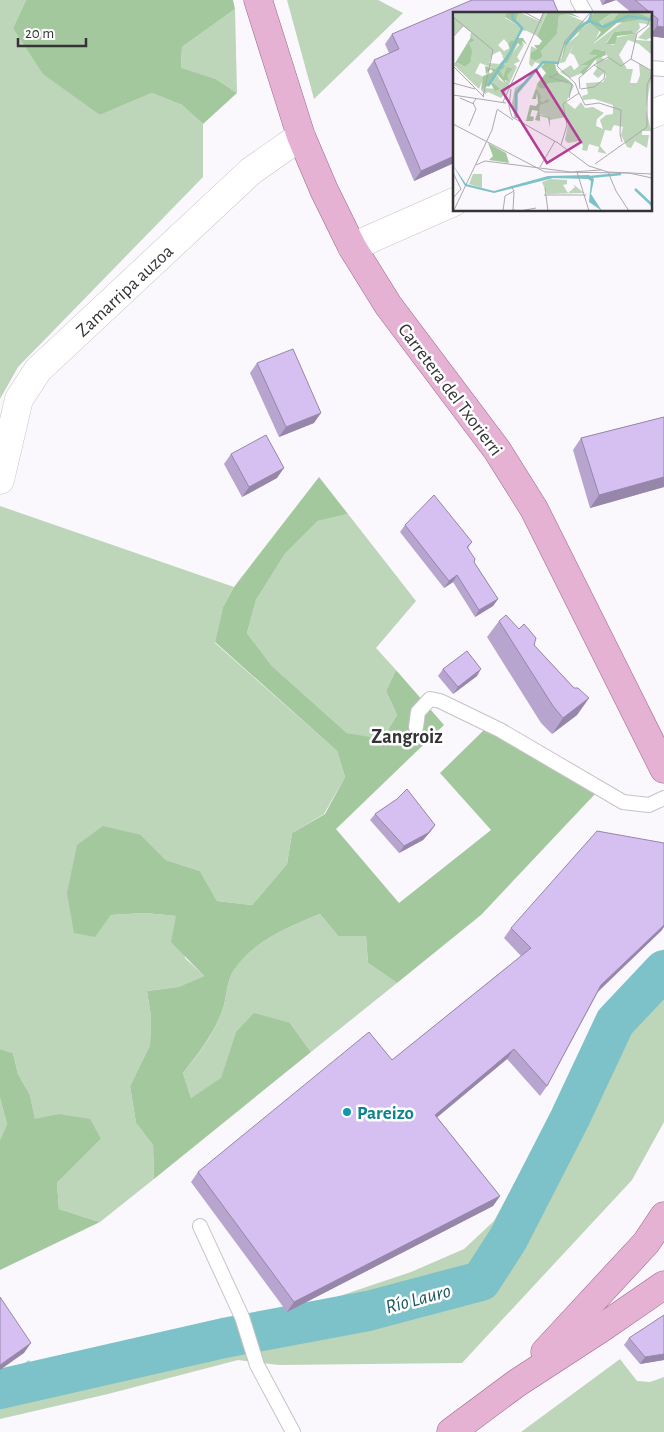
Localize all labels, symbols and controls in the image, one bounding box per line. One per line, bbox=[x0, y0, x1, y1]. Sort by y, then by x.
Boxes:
inset map bbox=[453, 12, 652, 211]
scale bar bbox=[18, 15, 85, 47]
text: 20 m bbox=[25, 26, 54, 41]
street label: Zamarripa auzoa bbox=[73, 241, 177, 341]
street label: Carretera del Txorierri bbox=[394, 320, 506, 460]
district label: Zangroiz bbox=[371, 727, 443, 747]
place label: Pareizo bbox=[357, 1104, 414, 1123]
marker: Pareizo bbox=[341, 1106, 353, 1118]
water label: Río Lauro bbox=[383, 1281, 453, 1317]

